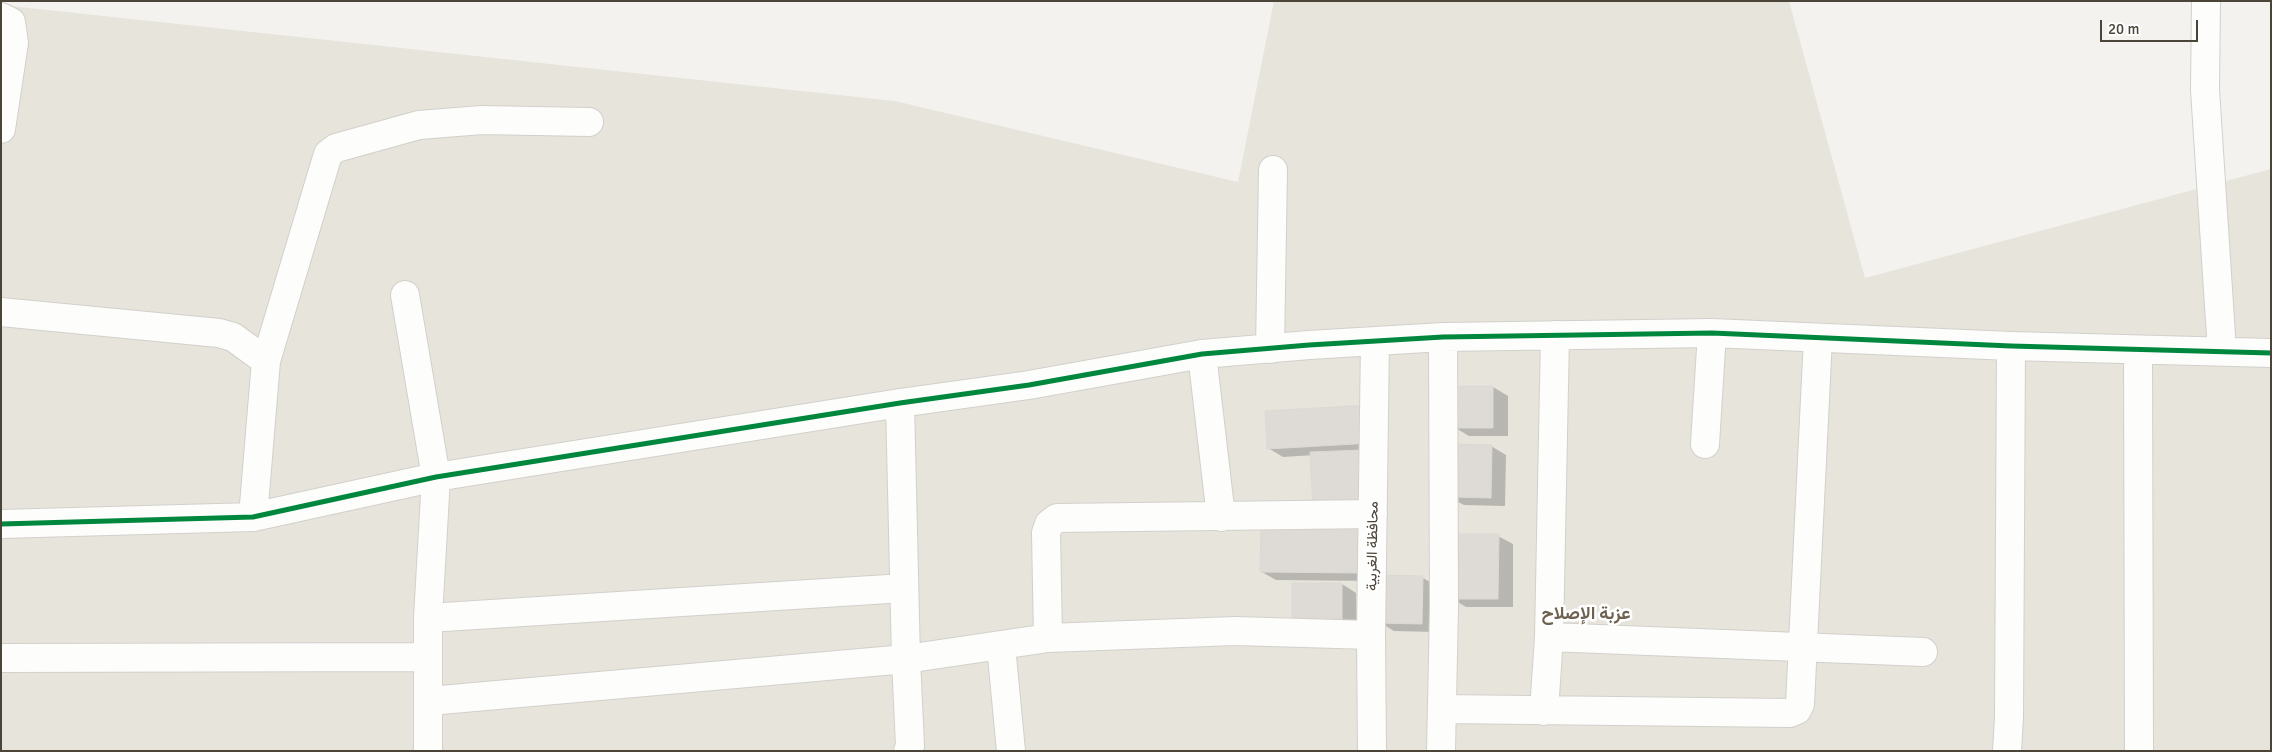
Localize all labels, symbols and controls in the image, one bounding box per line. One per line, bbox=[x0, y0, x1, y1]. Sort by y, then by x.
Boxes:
scale bar bbox=[2102, 10, 2200, 42]
text: 20 m bbox=[2108, 20, 2139, 38]
street label: محافظة الغربية bbox=[1363, 501, 1383, 591]
district label: عزبة الإصلاح bbox=[1541, 603, 1631, 625]

